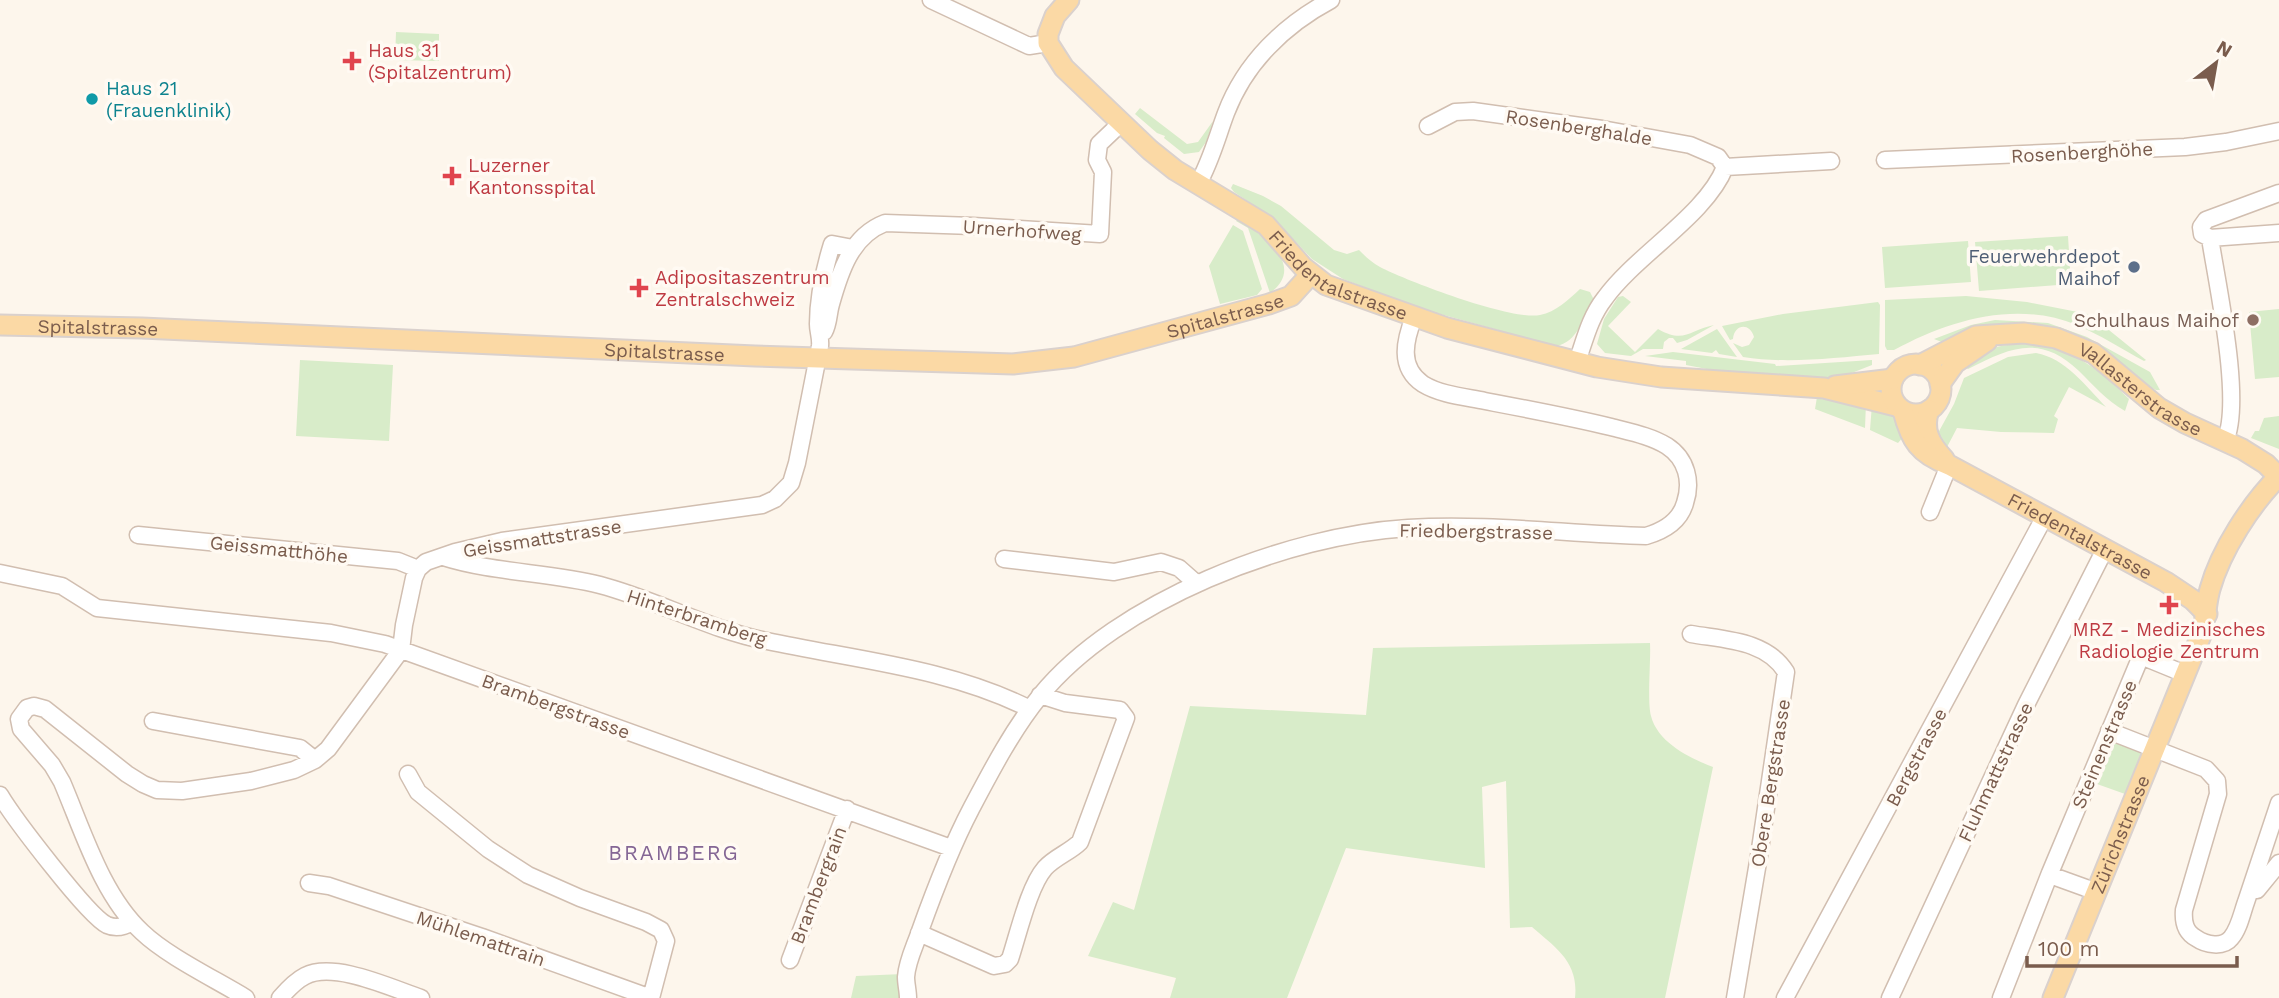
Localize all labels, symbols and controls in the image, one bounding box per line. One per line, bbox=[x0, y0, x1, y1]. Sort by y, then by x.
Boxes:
north arrow bbox=[2181, 28, 2251, 98]
text: N bbox=[2213, 35, 2236, 62]
place label: Haus 31 (Spitalzentrum) bbox=[368, 39, 512, 84]
marker: Haus 31 (Spitalzentrum) bbox=[342, 51, 362, 71]
place label: Haus 21 (Frauenklinik) bbox=[106, 77, 231, 122]
marker: Haus 21 (Frauenklinik) bbox=[84, 91, 100, 107]
street label: Rosenberghalde bbox=[1504, 105, 1654, 150]
street label: Rosenberghöhe bbox=[2010, 137, 2154, 168]
place label: Luzerner Kantonsspital bbox=[468, 154, 595, 199]
marker: Luzerner Kantonsspital bbox=[442, 166, 462, 186]
street label: Urnerhofweg bbox=[962, 215, 1083, 246]
street label: Friedentalstrasse bbox=[1264, 225, 1411, 325]
place label: Feuerwehrdepot Maihof bbox=[1968, 245, 2121, 290]
marker: Feuerwehrdepot Maihof bbox=[2126, 259, 2142, 275]
place label: Adipositaszentrum Zentralschweiz bbox=[655, 266, 830, 311]
marker: Adipositaszentrum Zentralschweiz bbox=[629, 278, 649, 298]
street label: Spitalstrasse bbox=[1164, 288, 1287, 343]
place label: Schulhaus Maihof bbox=[2074, 309, 2240, 332]
marker: Schulhaus Maihof bbox=[2245, 312, 2261, 328]
street label: Spitalstrasse bbox=[37, 315, 159, 341]
street label: Vallasterstrasse bbox=[2075, 337, 2206, 441]
street label: Spitalstrasse bbox=[603, 338, 725, 367]
street label: Friedentalstrasse bbox=[2004, 488, 2156, 585]
street label: Geissmattstrasse bbox=[461, 515, 623, 562]
street label: Friedbergstrasse bbox=[1399, 519, 1553, 544]
street label: Geissmatthöhe bbox=[209, 531, 349, 568]
street label: Hinterbramberg bbox=[624, 584, 771, 651]
marker: MRZ - Medizinisches Radiologie Zentrum bbox=[2159, 595, 2179, 615]
place label: MRZ - Medizinisches Radiologie Zentrum bbox=[2073, 618, 2265, 663]
street label: Brambergstrasse bbox=[478, 669, 633, 744]
street label: Steinenstrasse bbox=[2067, 676, 2142, 812]
street label: Obere Bergstrasse bbox=[1746, 697, 1795, 869]
street label: Fluhmattstrasse bbox=[1953, 699, 2038, 846]
street label: Bergstrasse bbox=[1881, 704, 1952, 810]
street label: Zürichstrasse bbox=[2086, 772, 2155, 897]
street label: Brambergrain bbox=[785, 823, 851, 947]
district label: BRAMBERG bbox=[608, 840, 740, 865]
street label: Mühlemattrain bbox=[413, 906, 548, 971]
scale bar bbox=[2027, 925, 2237, 969]
text: 100 m bbox=[2038, 936, 2100, 961]

